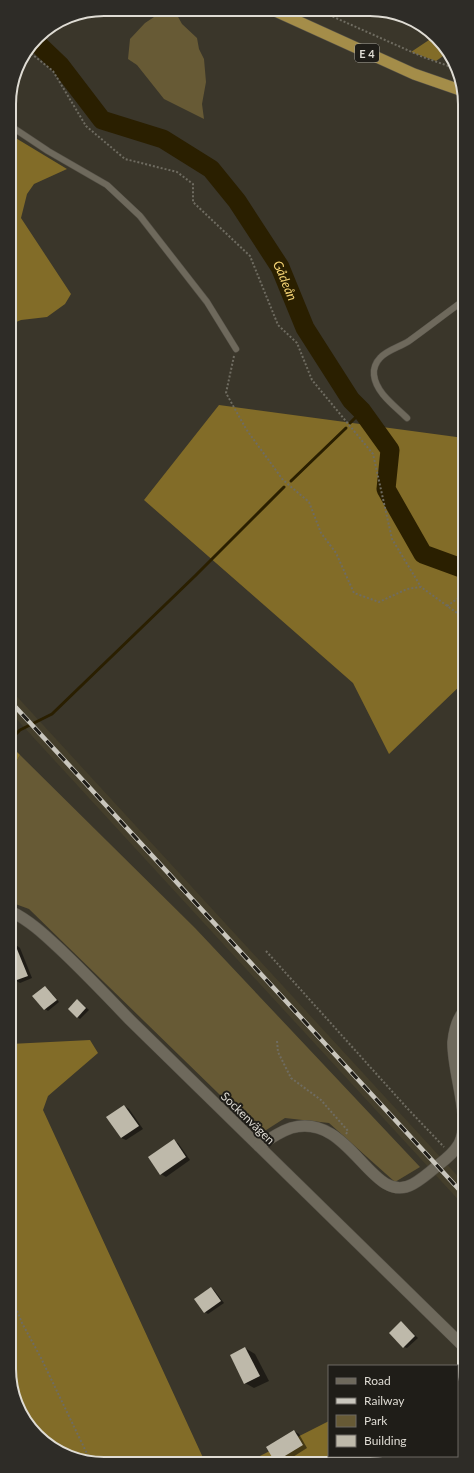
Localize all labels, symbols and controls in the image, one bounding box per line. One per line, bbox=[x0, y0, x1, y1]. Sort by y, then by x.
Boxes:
road number: E 4 bbox=[355, 44, 379, 62]
water label: Gådeån bbox=[270, 257, 301, 303]
street label: Sockenvägen bbox=[218, 1089, 278, 1147]
legend bbox=[328, 1365, 458, 1457]
text: Road bbox=[364, 1373, 391, 1388]
text: Railway bbox=[364, 1393, 405, 1408]
text: Park bbox=[364, 1413, 388, 1428]
text: Building bbox=[364, 1433, 407, 1448]

